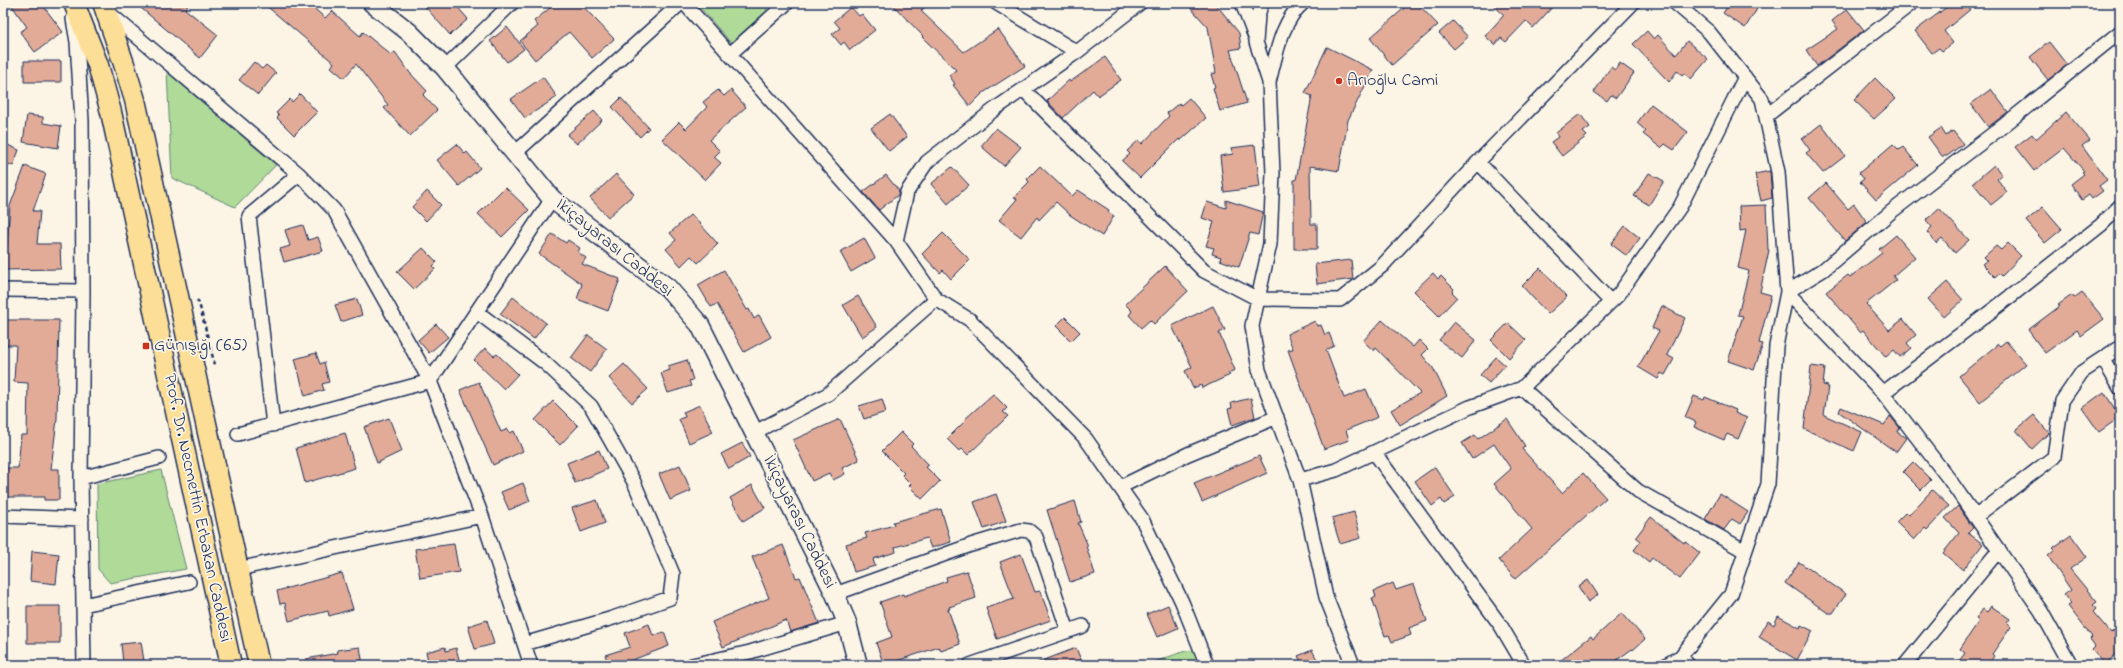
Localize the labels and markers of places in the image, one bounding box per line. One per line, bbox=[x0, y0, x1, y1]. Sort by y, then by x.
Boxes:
place label: Arıoğlu Cami bbox=[1347, 68, 1438, 95]
marker: Arıoğlu Cami bbox=[1334, 76, 1344, 86]
place label: Günışığı (65) bbox=[154, 333, 247, 360]
marker: Günışığı (65) bbox=[141, 341, 151, 351]

